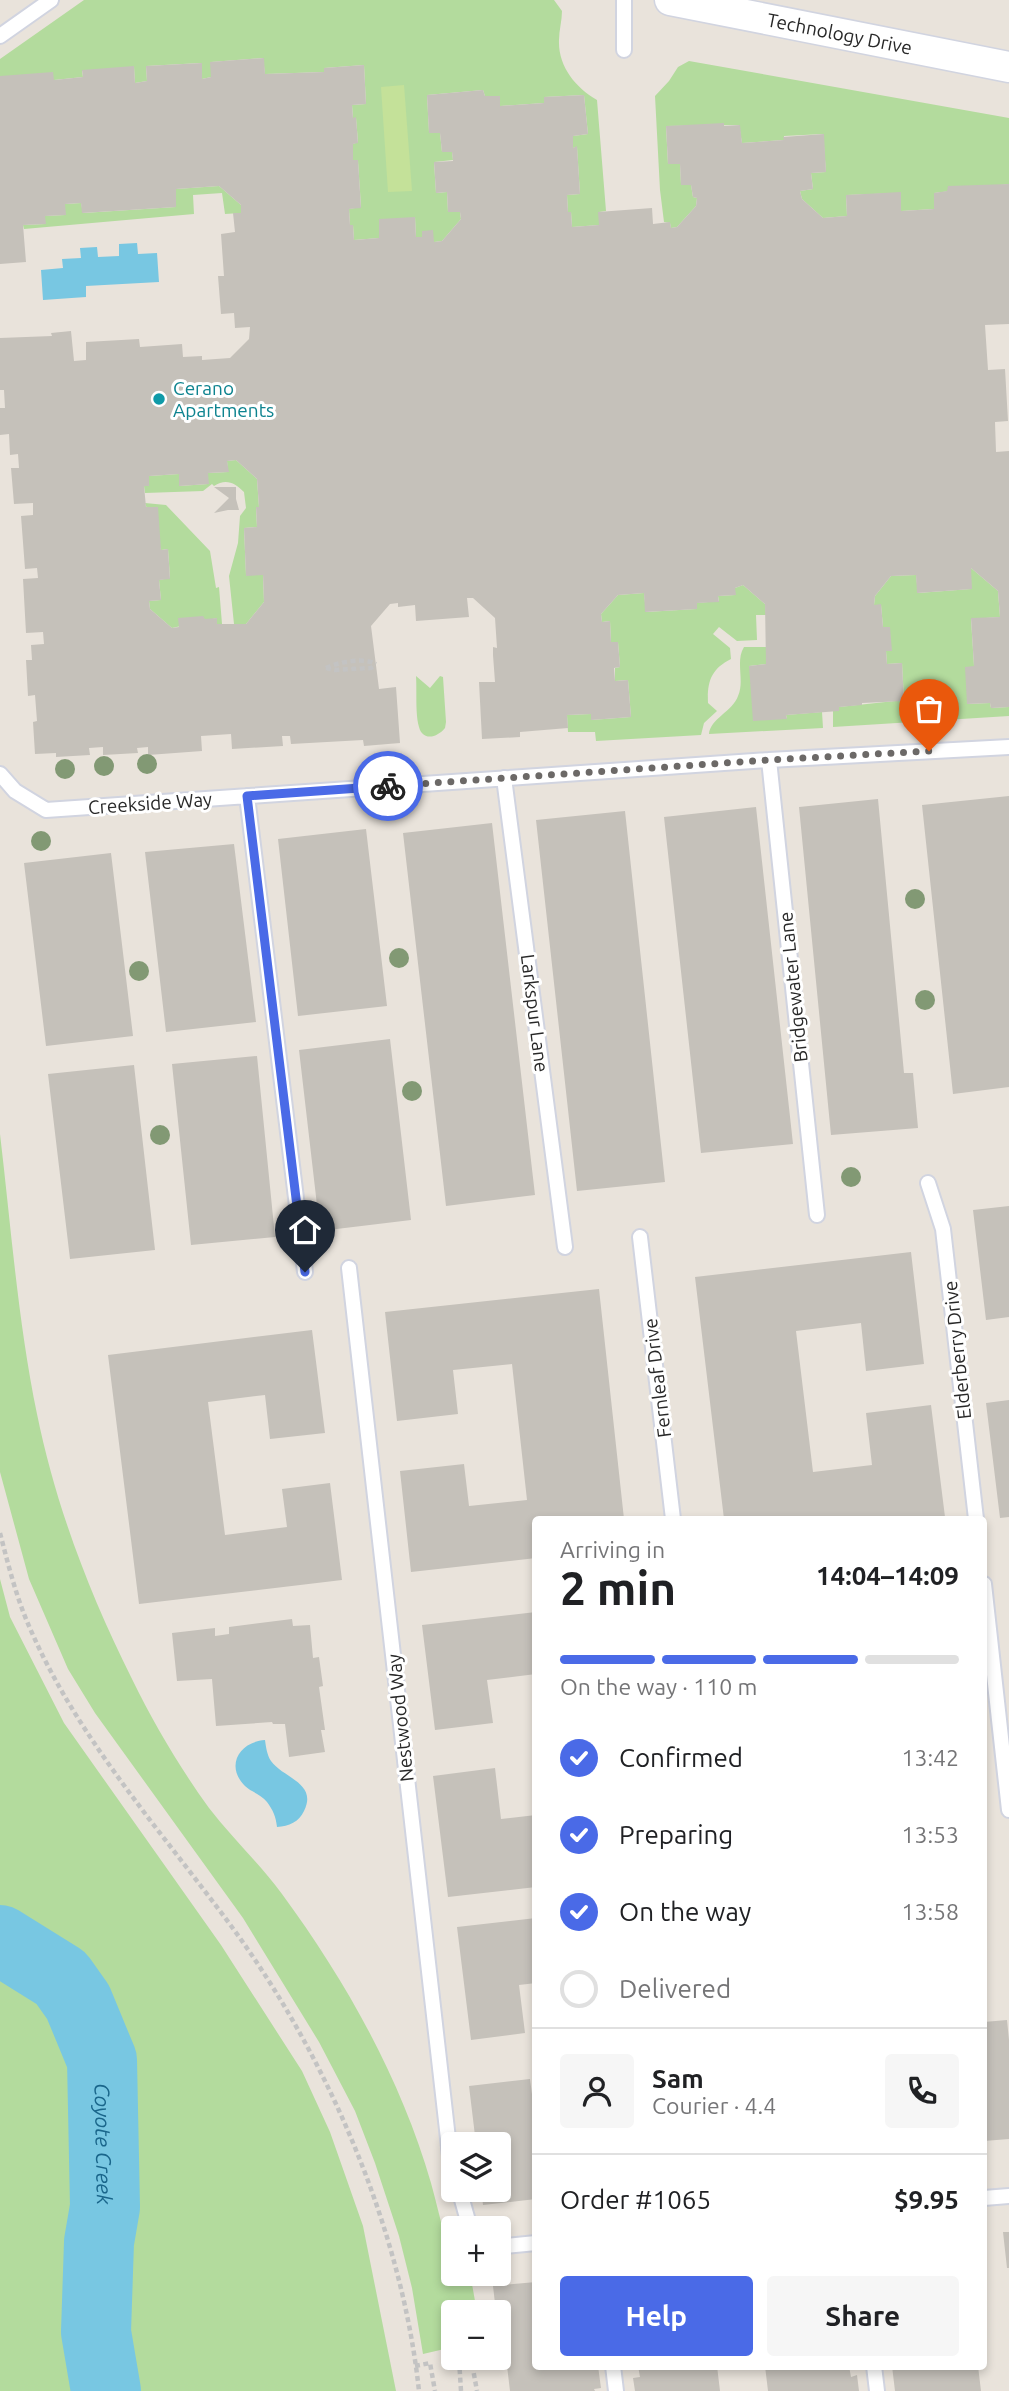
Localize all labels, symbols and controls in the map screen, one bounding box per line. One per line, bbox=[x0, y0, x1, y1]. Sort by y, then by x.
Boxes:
street label: Technology Drive bbox=[765, 8, 914, 59]
place label: Cerano Apartments bbox=[173, 377, 274, 421]
marker: Cerano Apartments bbox=[151, 391, 167, 407]
pin bbox=[899, 679, 959, 751]
icon: bag bbox=[910, 690, 948, 728]
courier bbox=[353, 751, 423, 821]
icon: bike bbox=[369, 767, 407, 805]
street label: Creekside Way bbox=[87, 788, 213, 818]
street label: Bridgewater Lane bbox=[774, 911, 812, 1063]
street label: Larkspur Lane bbox=[517, 953, 553, 1073]
pin bbox=[275, 1200, 335, 1272]
icon: home bbox=[286, 1211, 324, 1249]
street label: Elderberry Drive bbox=[939, 1280, 975, 1420]
street label: Fernleaf Drive bbox=[639, 1317, 675, 1439]
text: Arriving in bbox=[560, 1537, 665, 1562]
text: 14:04–14:09 bbox=[816, 1561, 959, 1590]
text: 2 min bbox=[560, 1562, 676, 1614]
street label: Nestwood Way bbox=[382, 1653, 418, 1783]
text: On the way · 110 m bbox=[560, 1674, 757, 1699]
icon: check bbox=[560, 1739, 598, 1777]
text: Confirmed bbox=[619, 1743, 743, 1772]
text: 13:42 bbox=[901, 1745, 959, 1770]
icon: check bbox=[560, 1816, 598, 1854]
text: Preparing bbox=[619, 1820, 733, 1849]
text: 13:53 bbox=[901, 1822, 959, 1847]
icon: check bbox=[560, 1893, 598, 1931]
text: On the way bbox=[619, 1897, 751, 1926]
text: 13:58 bbox=[901, 1899, 959, 1924]
text: Delivered bbox=[619, 1974, 731, 2003]
button: person bbox=[560, 2054, 634, 2128]
button: phone bbox=[885, 2054, 959, 2128]
text: Sam bbox=[652, 2064, 704, 2093]
water label: Coyote Creek bbox=[90, 2083, 117, 2205]
text: Courier · 4.4 bbox=[652, 2093, 776, 2118]
map controls bbox=[441, 2132, 511, 2370]
button: layers bbox=[441, 2132, 511, 2202]
text: Order #1065 bbox=[560, 2185, 711, 2214]
text: $9.95 bbox=[894, 2185, 959, 2214]
button: + bbox=[441, 2216, 511, 2286]
button: Help bbox=[560, 2276, 753, 2356]
button: Share bbox=[767, 2276, 959, 2356]
button: − bbox=[441, 2300, 511, 2370]

